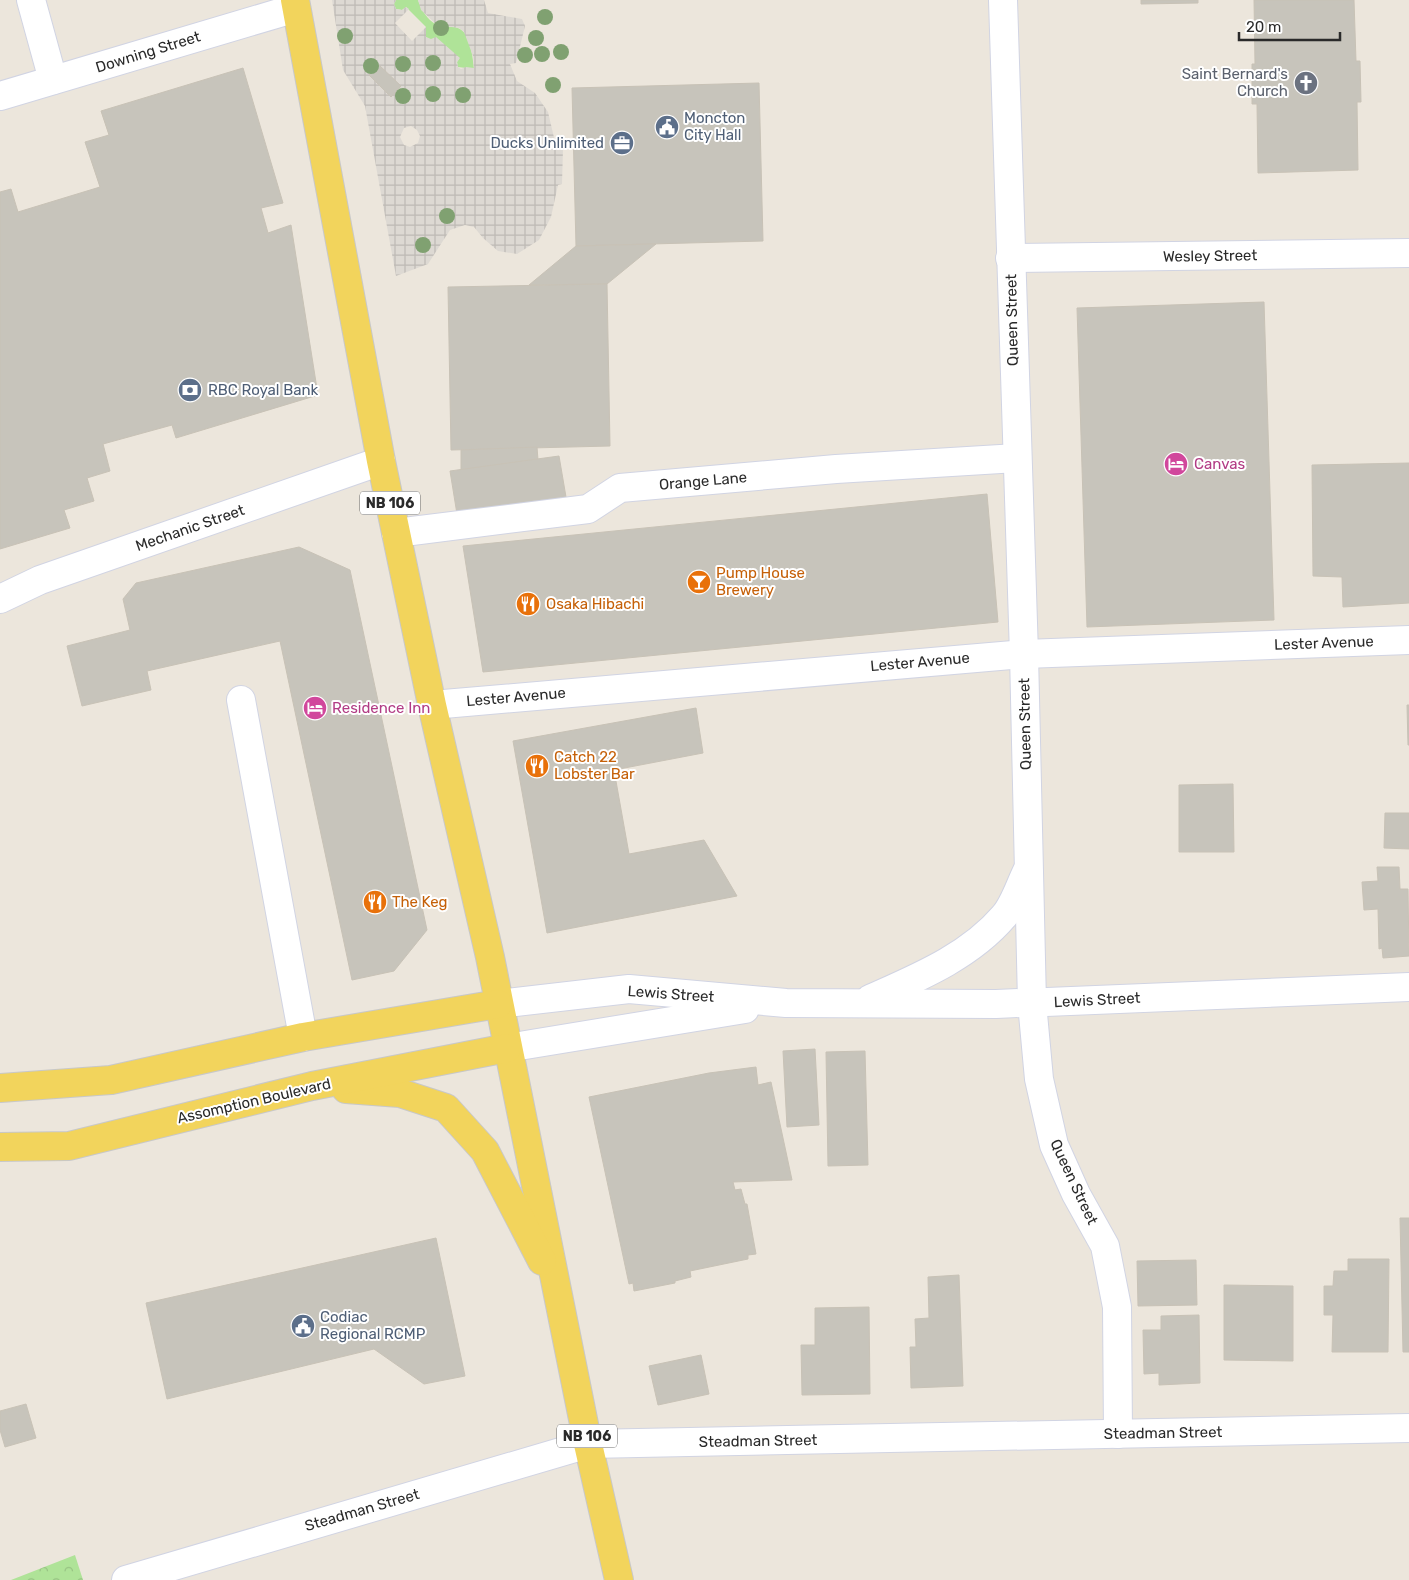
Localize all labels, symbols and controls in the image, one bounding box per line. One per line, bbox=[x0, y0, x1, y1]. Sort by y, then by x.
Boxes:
scale bar bbox=[1239, 10, 1340, 42]
text: 20 m bbox=[1246, 18, 1281, 36]
street label: Downing Street bbox=[93, 27, 203, 76]
place label: Saint Bernard's Church bbox=[1182, 65, 1288, 100]
church icon: Saint Bernard's Church bbox=[1293, 70, 1319, 96]
place label: Moncton City Hall bbox=[684, 109, 745, 144]
public building icon: Moncton City Hall bbox=[654, 114, 680, 140]
office icon: Ducks Unlimited bbox=[609, 130, 635, 156]
place label: Ducks Unlimited bbox=[490, 134, 604, 152]
street label: Wesley Street bbox=[1163, 246, 1257, 266]
street label: Queen Street bbox=[1002, 274, 1022, 366]
bank icon: RBC Royal Bank bbox=[177, 377, 203, 403]
place label: RBC Royal Bank bbox=[208, 381, 319, 399]
hotel icon: Canvas bbox=[1163, 451, 1189, 477]
place label: Canvas bbox=[1194, 455, 1245, 473]
street label: Orange Lane bbox=[658, 468, 748, 494]
road number: NB 106 bbox=[360, 492, 420, 514]
street label: Mechanic Street bbox=[133, 501, 247, 555]
place label: Pump House Brewery bbox=[716, 564, 805, 599]
bar icon: Pump House Brewery bbox=[686, 569, 712, 595]
restaurant icon: Osaka Hibachi bbox=[515, 591, 541, 617]
place label: Osaka Hibachi bbox=[546, 595, 644, 613]
street label: Lester Avenue bbox=[1274, 632, 1374, 654]
street label: Lester Avenue bbox=[870, 649, 970, 675]
street label: Queen Street bbox=[1015, 678, 1035, 770]
street label: Lester Avenue bbox=[466, 684, 566, 710]
hotel icon: Residence Inn bbox=[302, 695, 328, 721]
place label: Residence Inn bbox=[332, 699, 430, 717]
place label: Catch 22 Lobster Bar bbox=[554, 748, 635, 783]
restaurant icon: Catch 22 Lobster Bar bbox=[524, 753, 550, 779]
restaurant icon: The Keg bbox=[362, 889, 388, 915]
place label: The Keg bbox=[392, 893, 448, 911]
street label: Lewis Street bbox=[627, 982, 715, 1006]
street label: Lewis Street bbox=[1053, 989, 1141, 1011]
street label: Assomption Boulevard bbox=[175, 1075, 333, 1127]
street label: Queen Street bbox=[1046, 1136, 1102, 1228]
place label: Codiac Regional RCMP bbox=[320, 1308, 426, 1343]
public building icon: Codiac Regional RCMP bbox=[290, 1313, 316, 1339]
street label: Steadman Street bbox=[1104, 1423, 1223, 1443]
road number: NB 106 bbox=[557, 1424, 617, 1448]
street label: Steadman Street bbox=[699, 1431, 818, 1451]
street label: Steadman Street bbox=[303, 1485, 422, 1535]

